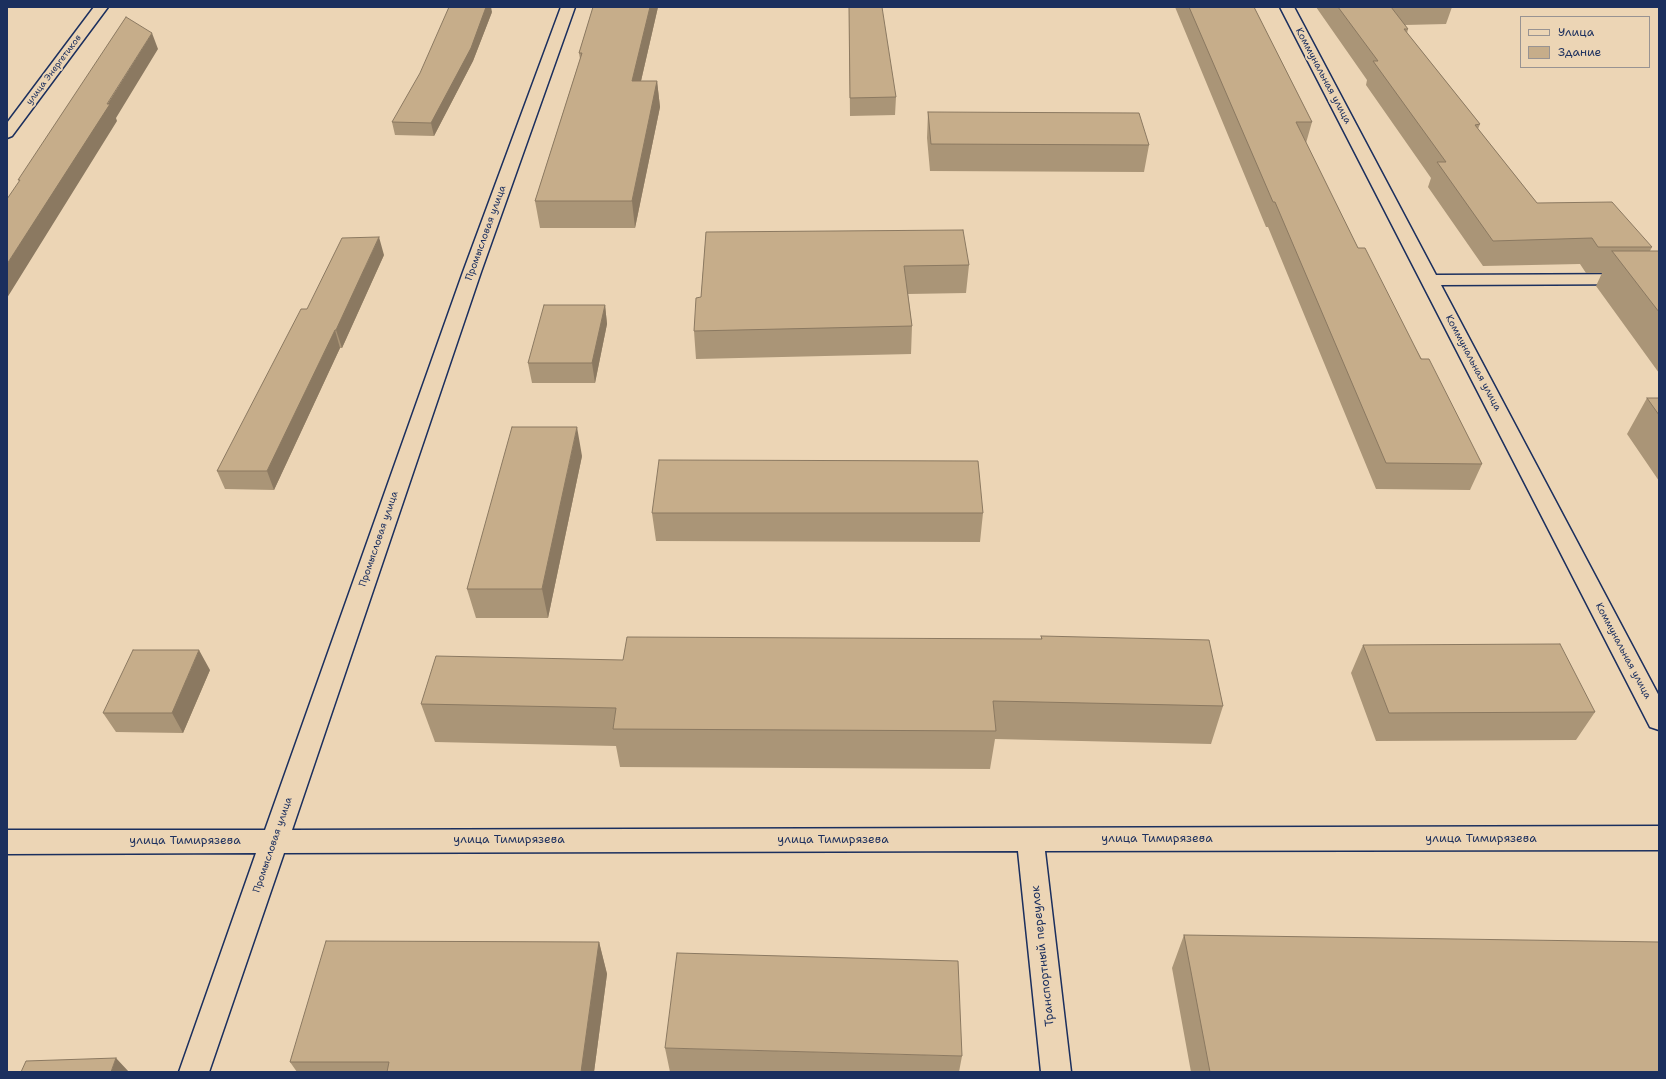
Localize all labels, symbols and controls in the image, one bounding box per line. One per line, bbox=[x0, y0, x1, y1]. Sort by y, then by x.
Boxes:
legend bbox=[1520, 16, 1650, 68]
text: Улица bbox=[1558, 24, 1594, 40]
street label: Коммунальная улица bbox=[1293, 26, 1353, 126]
street label: улица Энергетиков bbox=[24, 33, 84, 107]
text: Здание bbox=[1558, 44, 1601, 60]
street label: Промысловая улица bbox=[463, 184, 509, 282]
street label: Коммунальная улица bbox=[1443, 313, 1503, 413]
street label: Промысловая улица bbox=[357, 490, 401, 588]
street label: Коммунальная улица bbox=[1593, 601, 1653, 701]
street label: Промысловая улица bbox=[251, 796, 295, 894]
street label: улица Тимирязева bbox=[1101, 832, 1213, 846]
street label: улица Тимирязева bbox=[1425, 832, 1537, 846]
street label: улица Тимирязева bbox=[453, 833, 565, 847]
street label: улица Тимирязева bbox=[777, 833, 889, 847]
street label: улица Тимирязева bbox=[129, 834, 241, 848]
street label: Транспортный переулок bbox=[1028, 885, 1058, 1027]

